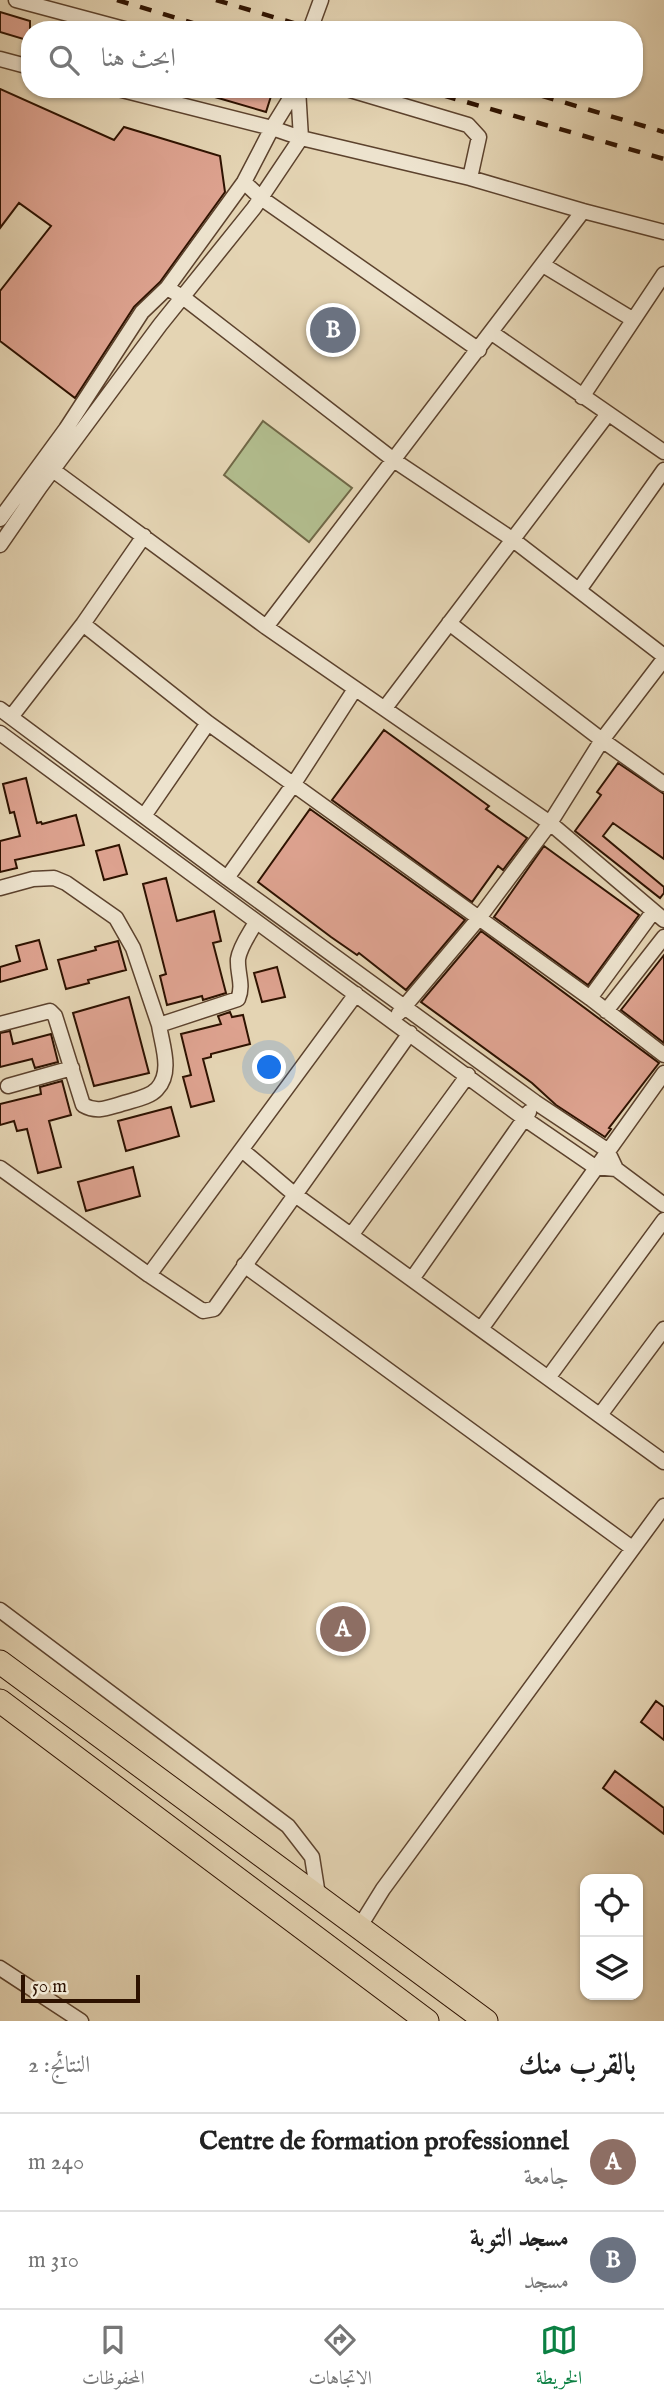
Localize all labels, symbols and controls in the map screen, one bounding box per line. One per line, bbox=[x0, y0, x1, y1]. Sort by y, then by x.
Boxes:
search box bbox=[21, 21, 643, 98]
icon: search bbox=[45, 41, 83, 79]
text: ابحث هنا bbox=[101, 42, 176, 75]
pin: B bbox=[310, 304, 356, 356]
your location bbox=[252, 1050, 286, 1084]
pin: A bbox=[320, 1603, 366, 1655]
map controls bbox=[580, 1874, 643, 2000]
button: locate bbox=[580, 1874, 643, 1937]
button: layers bbox=[580, 1937, 643, 2000]
scale bar bbox=[21, 1972, 140, 2004]
text: 50 m bbox=[32, 1975, 67, 1999]
text: بالقرب منك bbox=[519, 2047, 636, 2085]
text: النتائج: 2 bbox=[28, 2051, 90, 2080]
text: Centre de formation professionnel bbox=[199, 2125, 569, 2158]
text: 240 m bbox=[28, 2148, 84, 2177]
text: A bbox=[605, 2148, 621, 2177]
text: جامعة bbox=[524, 2163, 569, 2192]
text: مسجد التوبة bbox=[470, 2222, 569, 2255]
text: 310 m bbox=[28, 2246, 79, 2275]
text: B bbox=[605, 2246, 621, 2275]
text: مسجد bbox=[524, 2267, 569, 2296]
tab: المحفوظات bbox=[82, 2321, 145, 2396]
tab: الاتجاهات bbox=[309, 2321, 372, 2396]
tab: الخريطة bbox=[536, 2321, 582, 2396]

